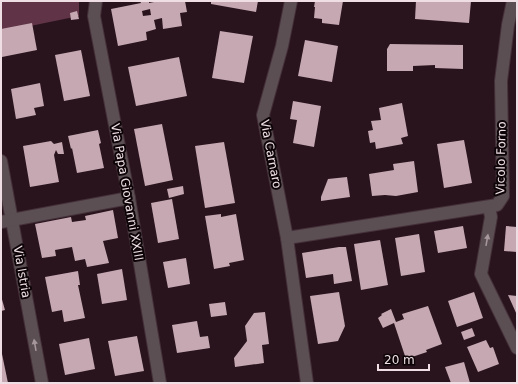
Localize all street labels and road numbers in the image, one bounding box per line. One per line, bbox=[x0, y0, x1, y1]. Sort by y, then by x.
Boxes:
street label: Via Carnaro bbox=[257, 118, 285, 190]
street label: Vicolo Forno bbox=[493, 121, 509, 195]
street label: Via Papa Giovanni XXIII bbox=[108, 122, 146, 262]
street label: Via Istria bbox=[11, 245, 33, 299]

